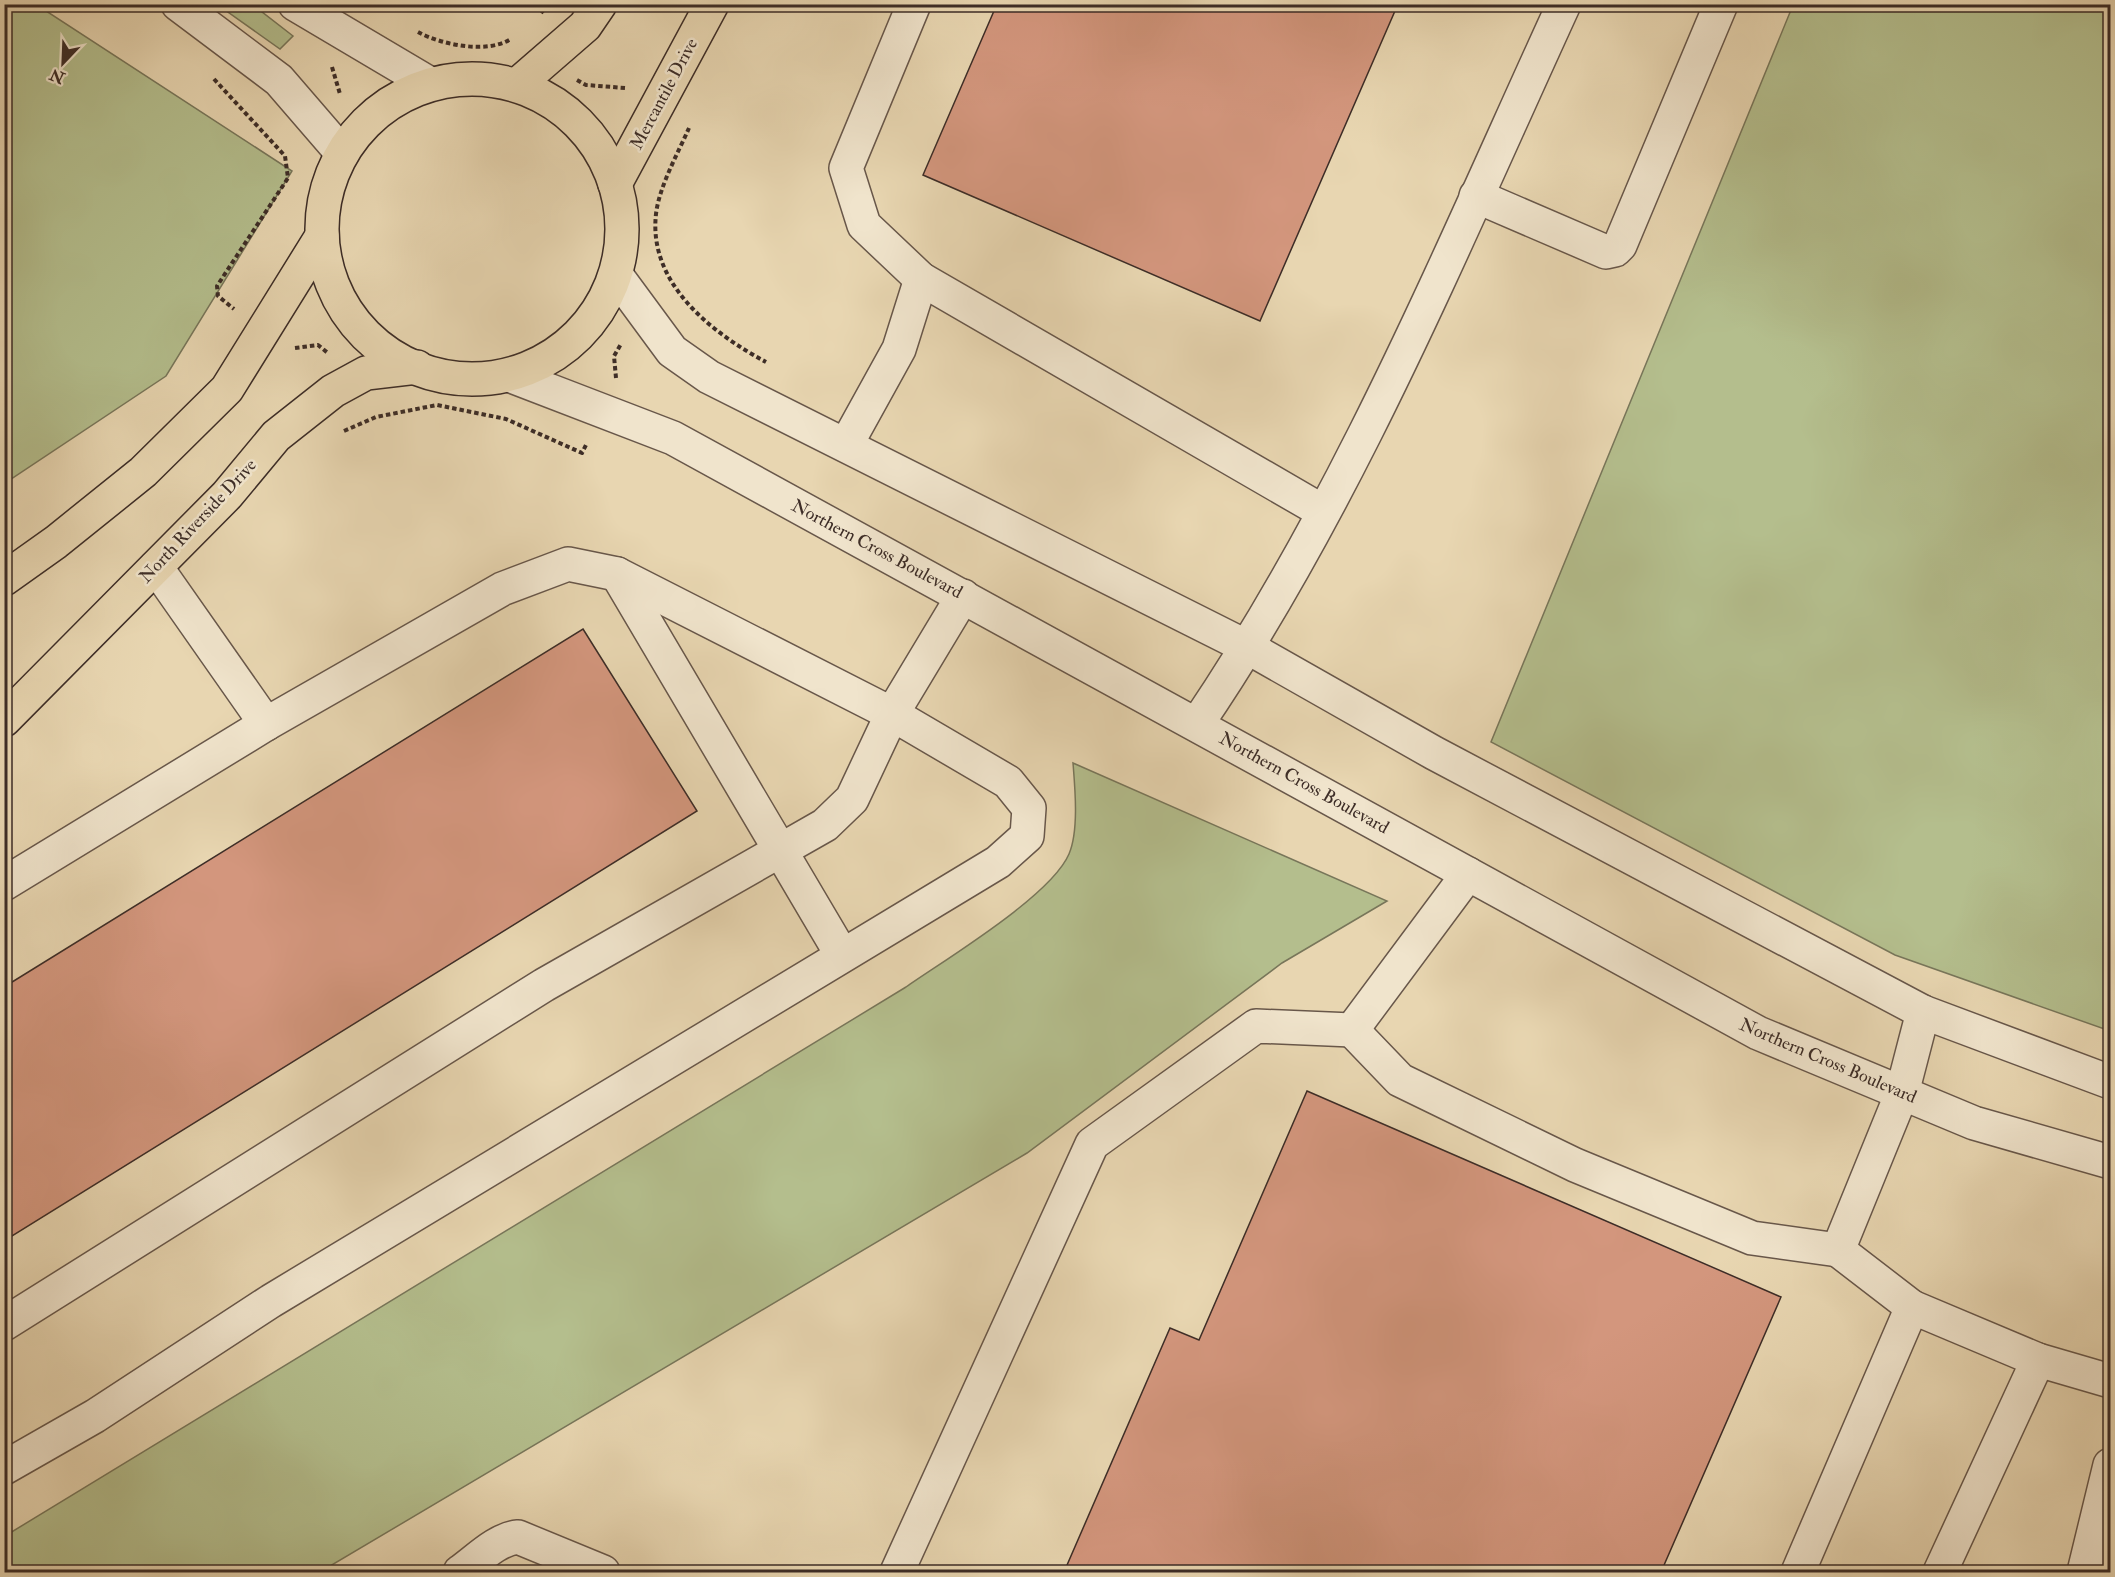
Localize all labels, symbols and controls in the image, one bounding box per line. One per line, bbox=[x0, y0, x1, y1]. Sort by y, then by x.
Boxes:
north arrow bbox=[33, 33, 93, 93]
street label: Mercantile Drive bbox=[625, 34, 703, 154]
text: N bbox=[46, 64, 69, 88]
street label: North Riverside Drive bbox=[134, 454, 262, 588]
street label: Northern Cross Boulevard bbox=[788, 494, 967, 604]
street label: Northern Cross Boulevard bbox=[1215, 727, 1393, 839]
street label: Northern Cross Boulevard bbox=[1736, 1013, 1920, 1109]

